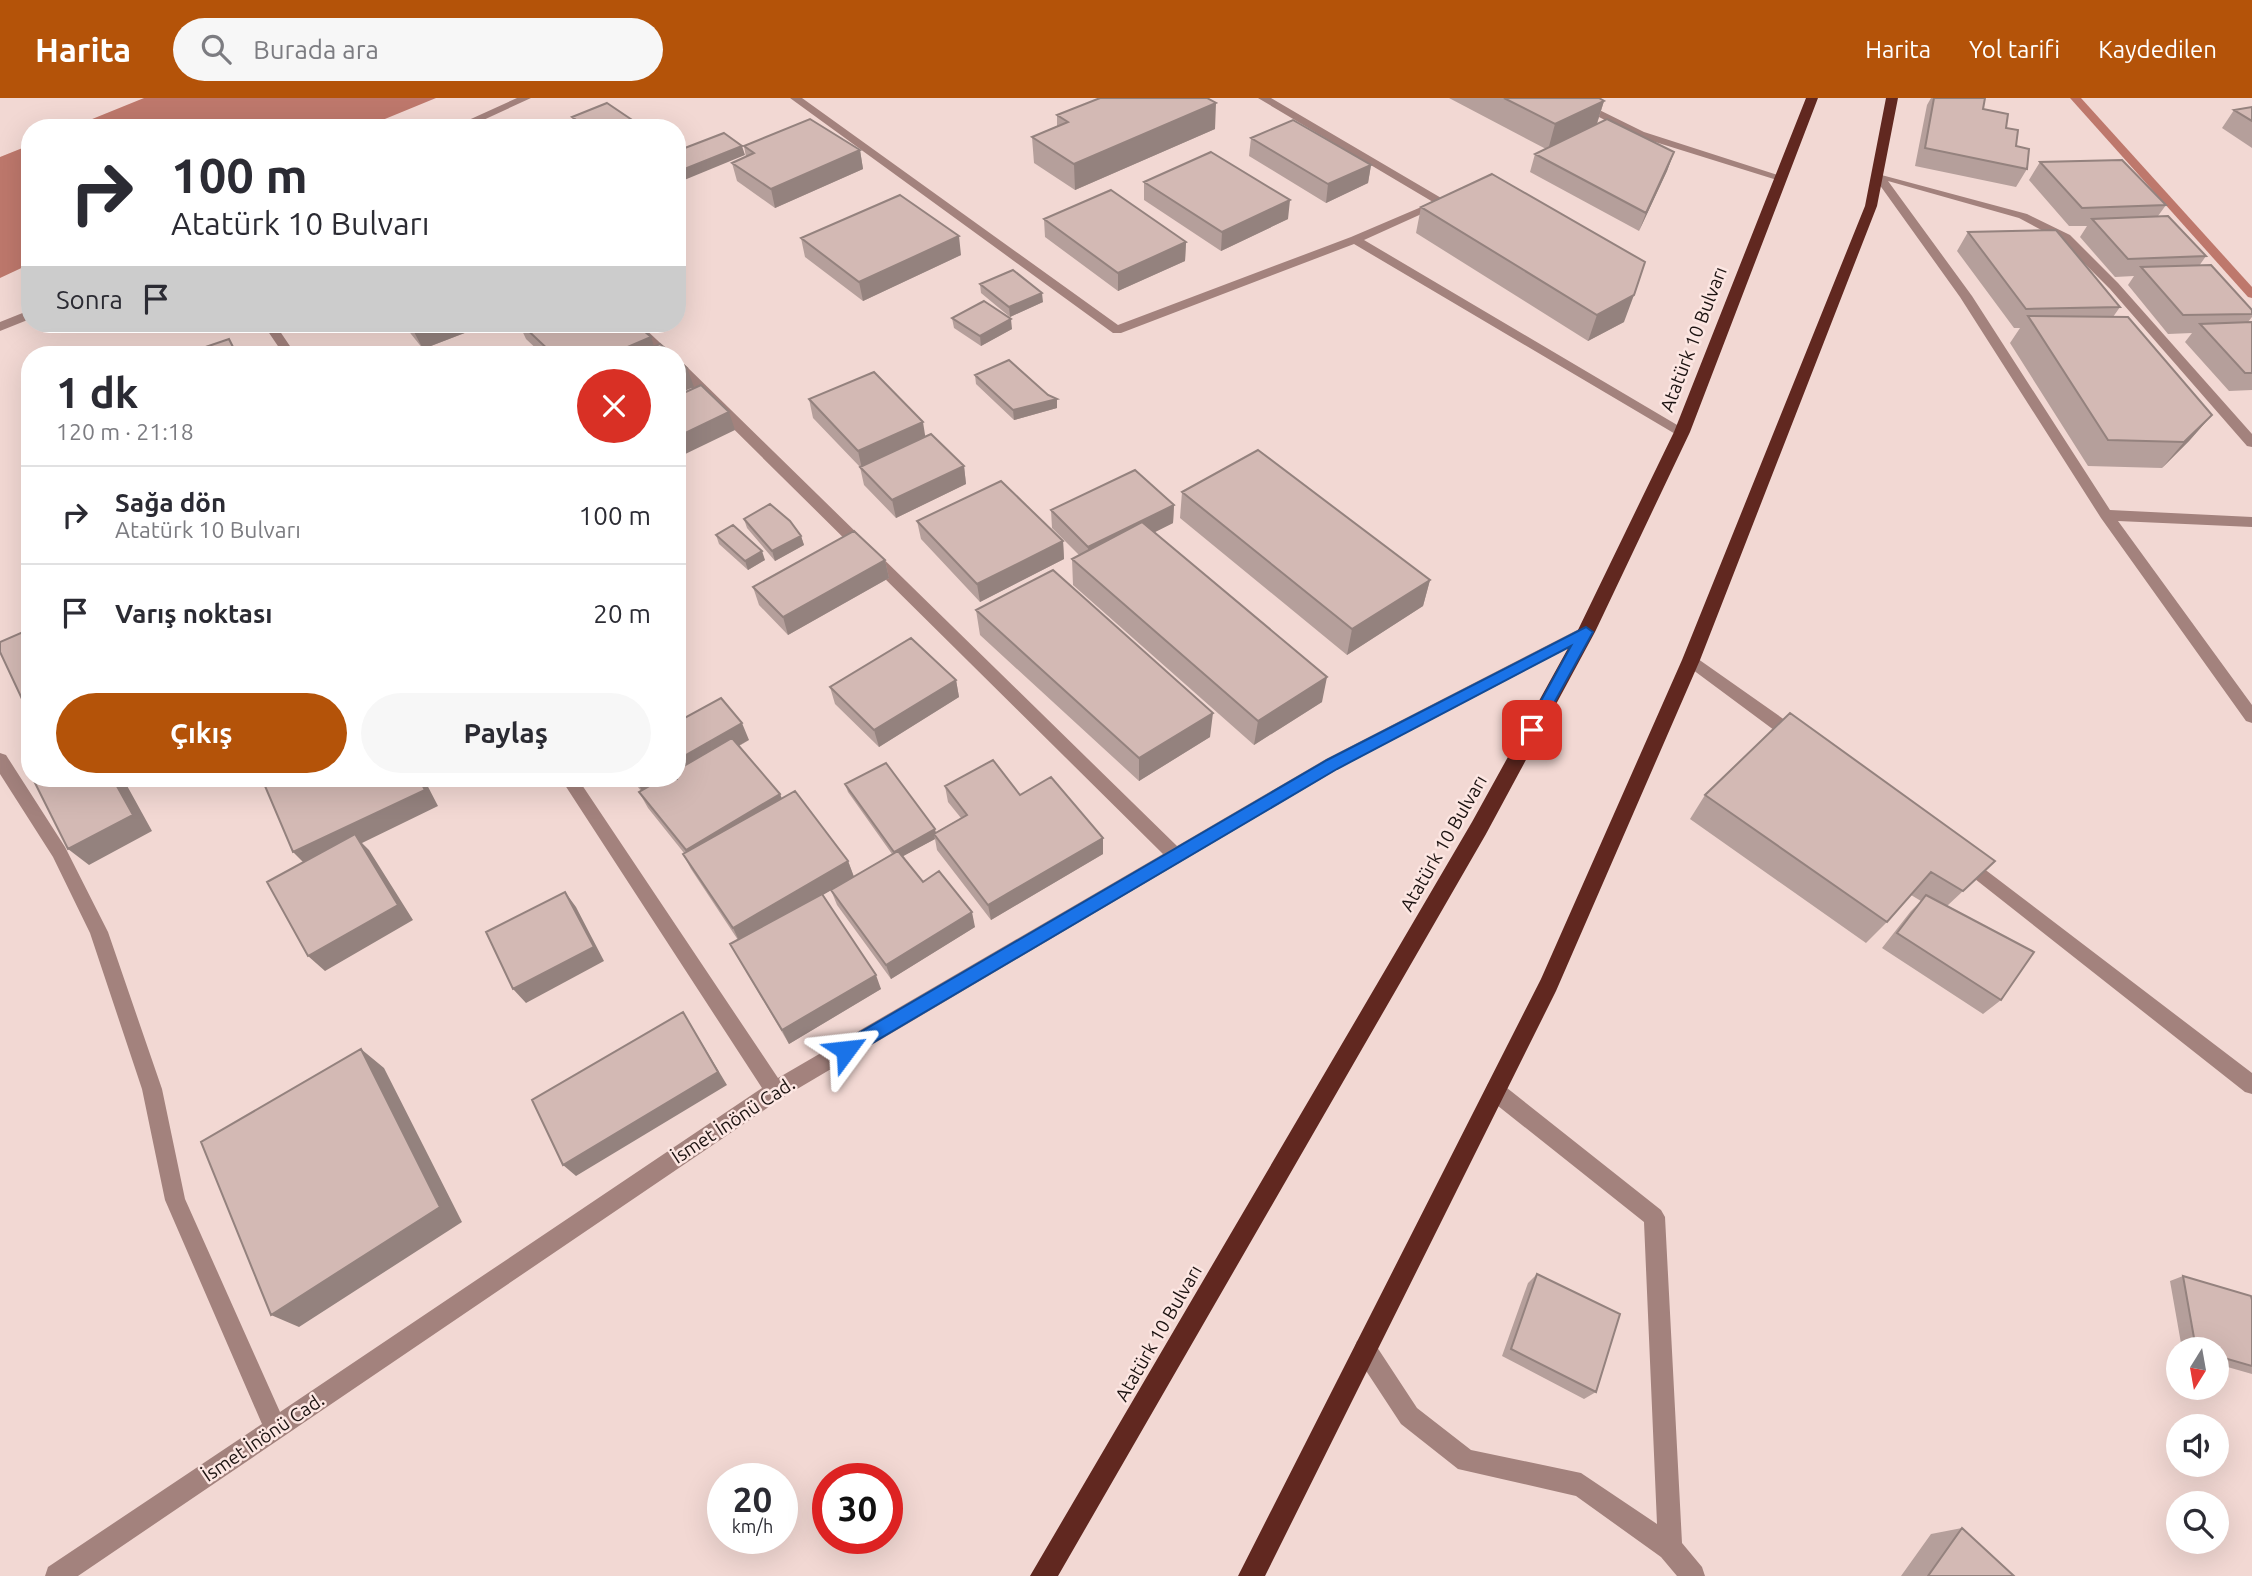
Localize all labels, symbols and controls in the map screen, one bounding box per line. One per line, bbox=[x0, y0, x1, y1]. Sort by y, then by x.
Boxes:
search box bbox=[173, 18, 663, 81]
icon: search bbox=[197, 30, 235, 68]
text: Harita bbox=[35, 31, 131, 68]
text: Burada ara bbox=[253, 35, 379, 64]
text: Harita bbox=[1865, 36, 1931, 63]
text: Yol tarifi bbox=[1969, 36, 2060, 63]
text: Kaydedilen bbox=[2098, 36, 2217, 63]
icon: right bbox=[56, 147, 147, 238]
text: 100 m bbox=[171, 147, 308, 202]
text: Atatürk 10 Bulvarı bbox=[171, 205, 430, 241]
street label: Atatürk 10 Bulvarı bbox=[1655, 263, 1731, 415]
icon: arrive bbox=[137, 280, 175, 318]
text: Sonra bbox=[56, 285, 123, 314]
text: 1 dk bbox=[56, 369, 138, 416]
button: close bbox=[577, 369, 651, 443]
text: 120 m · 21:18 bbox=[56, 419, 194, 444]
text: Sağa dön bbox=[115, 488, 226, 517]
icon: right bbox=[56, 496, 94, 534]
text: 100 m bbox=[579, 501, 651, 530]
text: Atatürk 10 Bulvarı bbox=[115, 517, 301, 542]
icon: arrive bbox=[56, 594, 94, 632]
text: Varış noktası bbox=[115, 599, 272, 628]
text: 20 m bbox=[593, 599, 651, 628]
button: Çıkış bbox=[56, 693, 347, 773]
button: Paylaş bbox=[361, 693, 651, 773]
pin bbox=[1502, 700, 1562, 760]
icon: arrive bbox=[1513, 711, 1551, 749]
street label: Atatürk 10 Bulvarı bbox=[1395, 771, 1491, 915]
position arrow bbox=[809, 1013, 883, 1087]
street label: İsmet İnönü Cad. bbox=[667, 1072, 799, 1168]
street label: Atatürk 10 Bulvarı bbox=[1110, 1261, 1206, 1405]
north arrow bbox=[2166, 1337, 2230, 1400]
map controls bbox=[2166, 1337, 2229, 1554]
street label: İsmet İnönü Cad. bbox=[198, 1388, 328, 1486]
button: sound bbox=[2166, 1414, 2229, 1477]
speed limit sign: 30 bbox=[812, 1463, 903, 1554]
text: 20 bbox=[733, 1479, 772, 1519]
button: search bbox=[2166, 1491, 2229, 1554]
text: km/h bbox=[732, 1516, 773, 1536]

